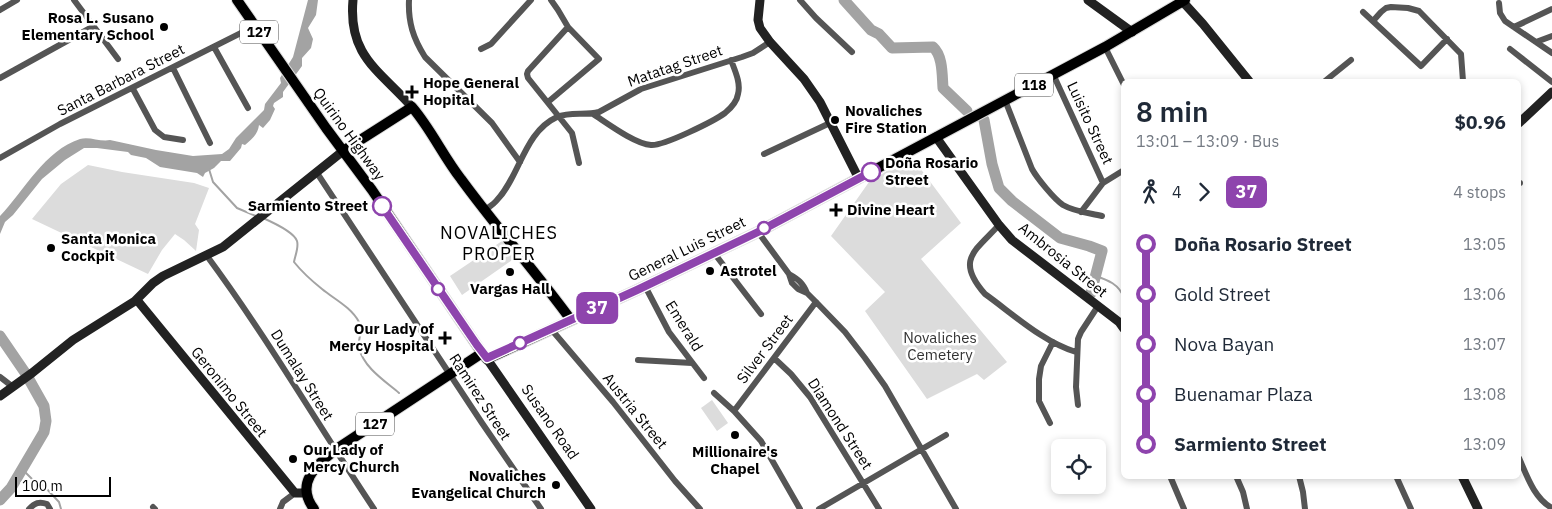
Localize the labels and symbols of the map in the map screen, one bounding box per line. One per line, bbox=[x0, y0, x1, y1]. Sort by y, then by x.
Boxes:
place label: Rosa L. Susano Elementary School bbox=[22, 8, 154, 44]
marker: Rosa L. Susano Elementary School bbox=[158, 21, 170, 33]
road number: 127 bbox=[240, 21, 278, 44]
street label: Santa Barbara Street bbox=[54, 39, 188, 120]
street label: Matatag Street bbox=[625, 40, 725, 91]
place label: Hope General Hopital bbox=[423, 73, 519, 109]
road number: 118 bbox=[1015, 74, 1053, 96]
street label: Luisito Street bbox=[1063, 78, 1118, 167]
street label: Quirino Highway bbox=[309, 84, 390, 184]
marker: Hope General Hopital bbox=[405, 85, 419, 99]
place label: Novaliches Fire Station bbox=[845, 101, 927, 137]
marker: Novaliches Fire Station bbox=[829, 114, 841, 126]
place label: Doña Rosario Street bbox=[885, 153, 978, 189]
marker: Doña Rosario Street bbox=[861, 162, 881, 182]
place label: Sarmiento Street bbox=[248, 196, 368, 215]
marker: Sarmiento Street bbox=[372, 196, 392, 216]
place label: Divine Heart bbox=[847, 200, 935, 219]
marker: Divine Heart bbox=[829, 203, 843, 217]
street label: General Luis Street bbox=[625, 212, 749, 285]
street label: Ambrosia Street bbox=[1015, 218, 1112, 301]
district label: NOVALICHES PROPER bbox=[440, 221, 558, 265]
unlabelled marker bbox=[757, 221, 771, 235]
place label: Santa Monica Cockpit bbox=[61, 229, 156, 265]
marker: Santa Monica Cockpit bbox=[45, 242, 57, 254]
place label: Astrotel bbox=[720, 261, 777, 280]
marker: Astrotel bbox=[704, 265, 716, 277]
marker: Vargas Hall bbox=[504, 266, 516, 278]
place label: Vargas Hall bbox=[470, 279, 550, 298]
unlabelled marker bbox=[431, 282, 445, 296]
line badge: 37 bbox=[574, 292, 620, 324]
street label: Emerald bbox=[661, 297, 707, 355]
street label: Silver Street bbox=[732, 310, 797, 387]
place label: Our Lady of Mercy Hospital bbox=[329, 319, 435, 355]
street label: Dumalay Street bbox=[267, 326, 338, 424]
park label: Novaliches Cemetery bbox=[903, 328, 977, 364]
marker: Our Lady of Mercy Hospital bbox=[438, 331, 452, 345]
unlabelled marker bbox=[513, 336, 527, 350]
street label: Geronimo Street bbox=[187, 343, 272, 441]
street label: Ramirez Street bbox=[445, 350, 515, 444]
street label: Austria Street bbox=[599, 369, 672, 453]
street label: Diamond Street bbox=[804, 374, 877, 473]
street label: Susano Road bbox=[518, 380, 583, 463]
road number: 127 bbox=[356, 412, 394, 436]
marker: Millionaire's Chapel bbox=[729, 429, 741, 441]
place label: Our Lady of Mercy Church bbox=[303, 440, 399, 476]
place label: Millionaire's Chapel bbox=[692, 442, 778, 478]
marker: Our Lady of Mercy Church bbox=[287, 453, 299, 465]
place label: Novaliches Evangelical Church bbox=[411, 466, 546, 502]
scale bar bbox=[15, 474, 111, 497]
marker: Novaliches Evangelical Church bbox=[550, 479, 562, 491]

